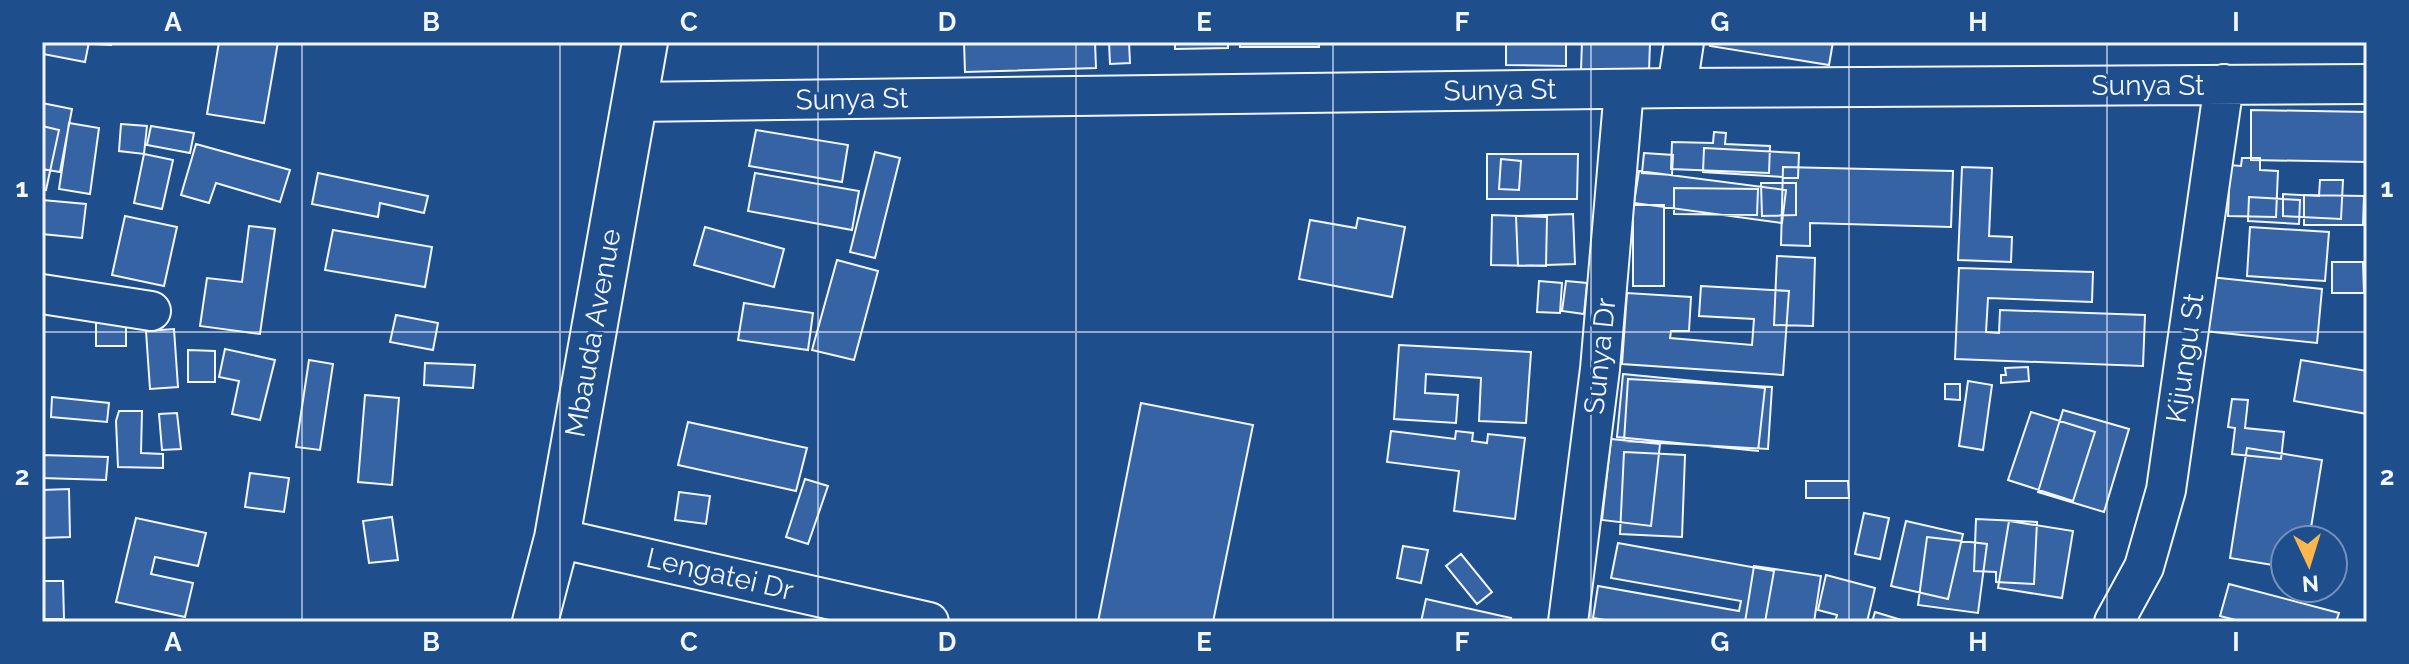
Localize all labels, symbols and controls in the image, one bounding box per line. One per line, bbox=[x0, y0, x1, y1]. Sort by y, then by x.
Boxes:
text: A bbox=[164, 7, 182, 37]
text: B bbox=[422, 7, 440, 37]
text: C bbox=[680, 7, 698, 37]
text: D bbox=[938, 7, 956, 37]
text: E bbox=[1196, 7, 1212, 37]
text: F bbox=[1455, 7, 1470, 37]
text: G bbox=[1711, 7, 1729, 37]
text: H bbox=[1968, 7, 1988, 37]
text: I bbox=[2232, 7, 2240, 37]
street label: Sunya St bbox=[2092, 69, 2205, 102]
street label: Sunya St bbox=[1443, 73, 1557, 107]
street label: Sunya St bbox=[795, 82, 909, 116]
text: 1 bbox=[16, 173, 29, 203]
text: 1 bbox=[2381, 173, 2394, 203]
street label: Mbauda Avenue bbox=[558, 226, 628, 440]
street label: Kijungu St bbox=[2160, 290, 2211, 425]
street label: Sunya Dr bbox=[1577, 296, 1623, 416]
text: 2 bbox=[15, 461, 29, 491]
text: 2 bbox=[2380, 461, 2394, 491]
north arrow bbox=[2269, 524, 2349, 604]
street label: Lengatei Dr bbox=[643, 541, 797, 607]
text: N bbox=[2301, 570, 2320, 598]
text: A bbox=[164, 627, 182, 657]
text: B bbox=[422, 627, 440, 657]
text: C bbox=[680, 627, 698, 657]
text: D bbox=[938, 627, 956, 657]
text: E bbox=[1196, 627, 1212, 657]
text: F bbox=[1455, 627, 1470, 657]
text: G bbox=[1711, 627, 1729, 657]
text: H bbox=[1968, 627, 1988, 657]
text: I bbox=[2232, 627, 2240, 657]

